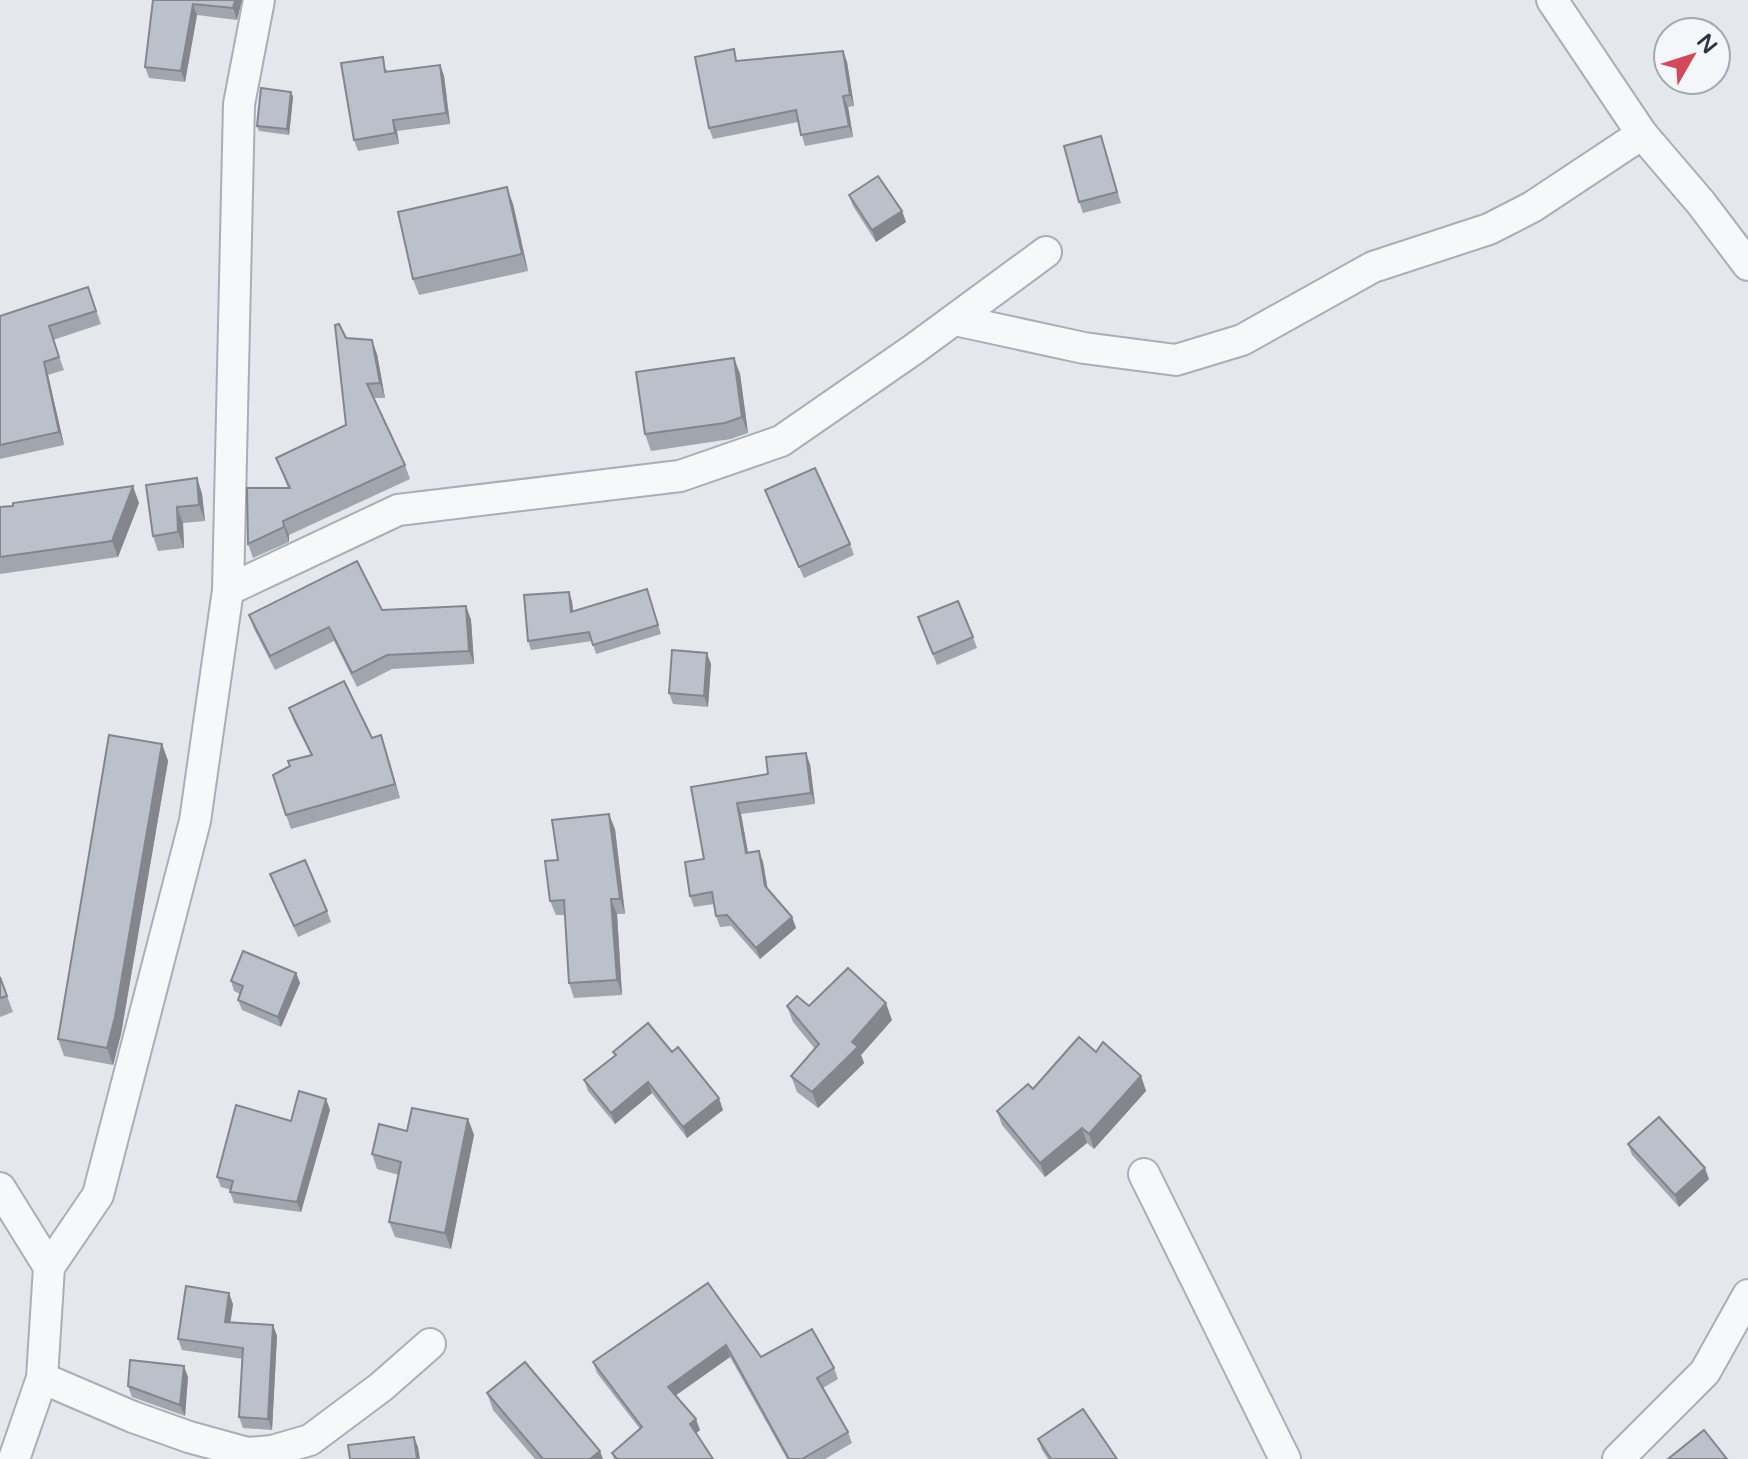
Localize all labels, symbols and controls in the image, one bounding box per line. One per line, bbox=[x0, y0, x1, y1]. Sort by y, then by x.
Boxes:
north arrow bbox=[1652, 16, 1732, 96]
text: N bbox=[1691, 29, 1722, 59]

